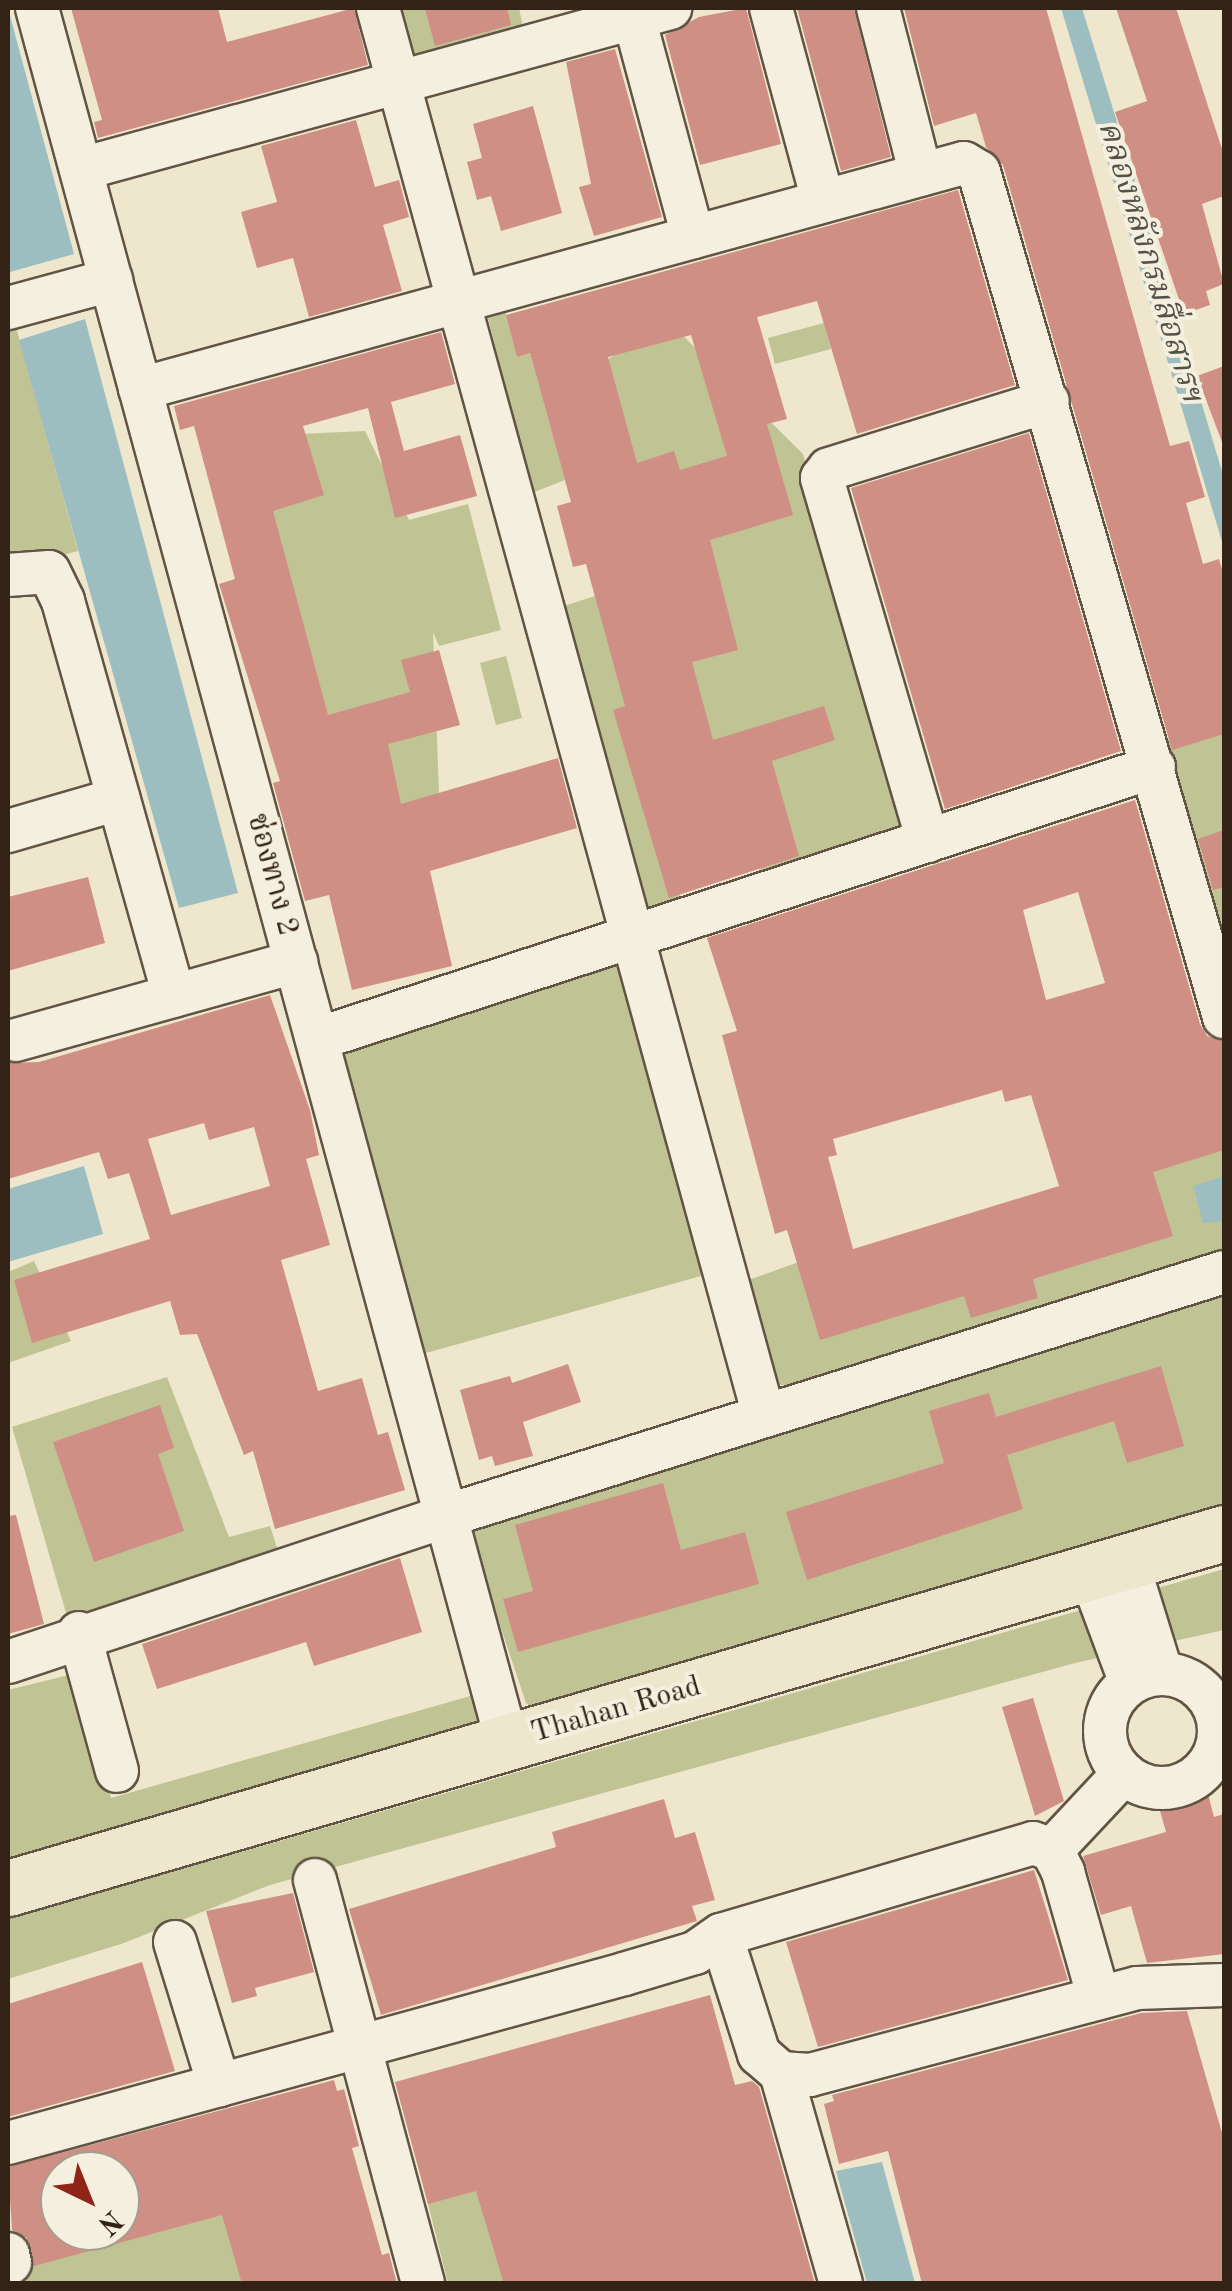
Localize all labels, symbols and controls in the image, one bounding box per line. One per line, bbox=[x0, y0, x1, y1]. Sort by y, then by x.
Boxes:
water label: คลองหลังกรมสื่อสารฯ bbox=[1088, 117, 1210, 407]
street label: ช่องทาง 2 bbox=[238, 810, 306, 940]
street label: Thahan Road bbox=[527, 1669, 705, 1751]
north arrow bbox=[40, 2151, 140, 2251]
text: N bbox=[92, 2204, 126, 2239]

